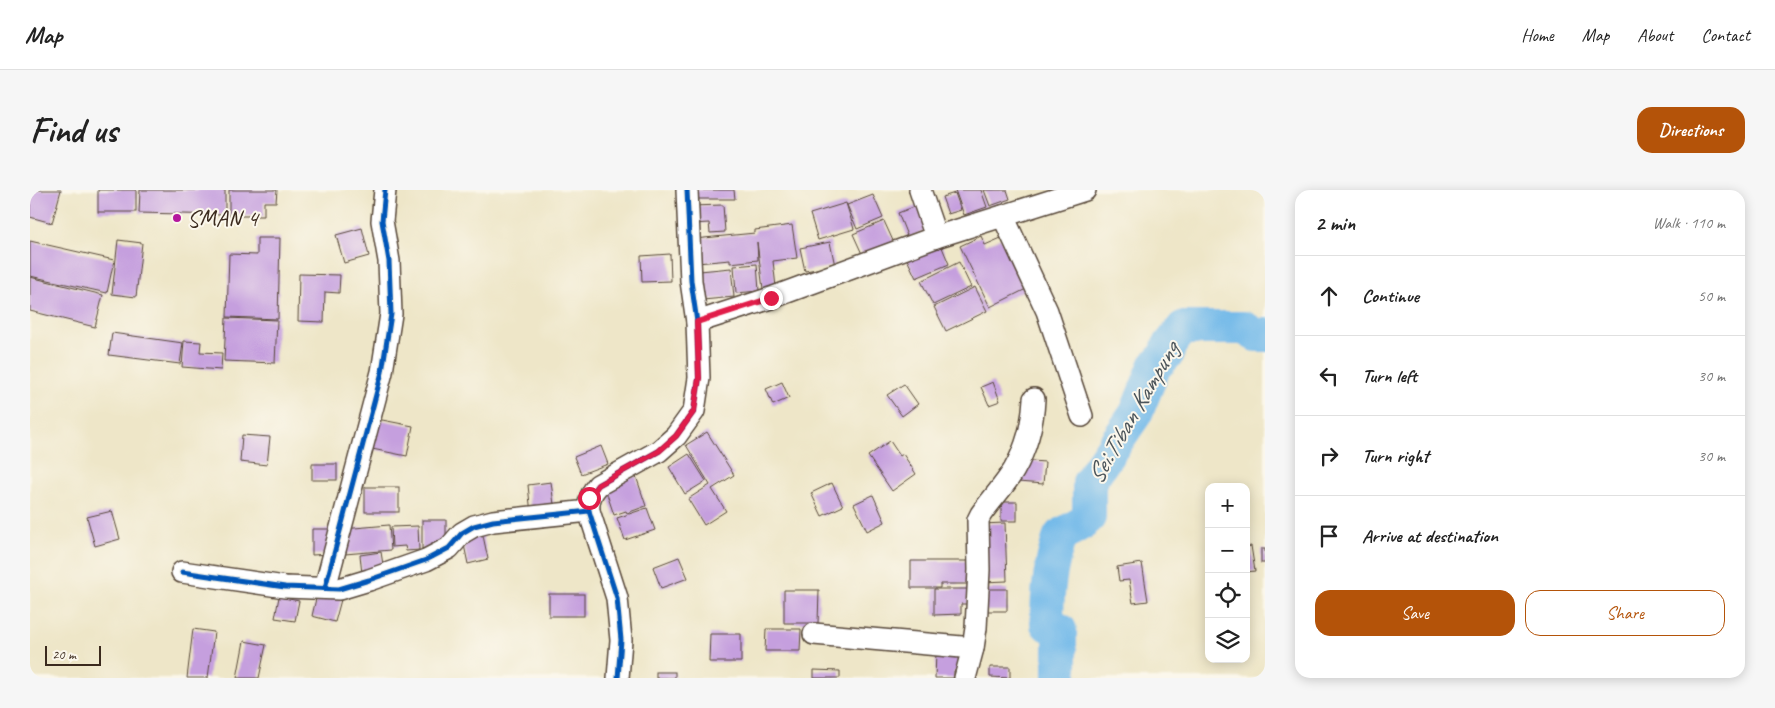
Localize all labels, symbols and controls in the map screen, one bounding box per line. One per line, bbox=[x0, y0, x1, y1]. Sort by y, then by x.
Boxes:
text: Map bbox=[25, 20, 62, 50]
text: Home bbox=[1521, 24, 1554, 46]
text: Map bbox=[1582, 24, 1609, 46]
text: About bbox=[1637, 24, 1673, 46]
text: Contact bbox=[1701, 24, 1750, 46]
button: Directions bbox=[1637, 107, 1745, 153]
text: Find us bbox=[30, 108, 117, 153]
place label: SMAN 4 bbox=[187, 203, 260, 233]
text: 2 min bbox=[1315, 210, 1355, 236]
marker: SMAN 4 bbox=[171, 212, 183, 224]
text: Walk · 110 m bbox=[1653, 213, 1725, 233]
icon: ahead bbox=[1315, 282, 1343, 310]
text: Continue bbox=[1362, 284, 1419, 308]
text: 50 m bbox=[1698, 286, 1725, 306]
route end bbox=[760, 287, 783, 310]
water label: Sei.Tiban Kampung bbox=[1080, 334, 1188, 489]
icon: left bbox=[1315, 362, 1343, 390]
text: Turn left bbox=[1362, 364, 1417, 388]
text: 30 m bbox=[1698, 366, 1725, 386]
icon: right bbox=[1315, 442, 1343, 470]
text: Turn right bbox=[1362, 444, 1429, 468]
text: 30 m bbox=[1698, 446, 1725, 466]
map controls bbox=[1205, 483, 1250, 663]
button: + bbox=[1205, 483, 1250, 528]
route start bbox=[578, 487, 601, 510]
icon: arrive bbox=[1315, 522, 1343, 550]
text: Arrive at destination bbox=[1362, 524, 1498, 548]
button: − bbox=[1205, 528, 1250, 573]
button: locate bbox=[1205, 573, 1250, 618]
button: Save bbox=[1315, 590, 1515, 636]
button: Share bbox=[1525, 590, 1725, 636]
button: layers bbox=[1205, 618, 1250, 663]
scale bar bbox=[45, 643, 101, 666]
text: 20 m bbox=[52, 646, 76, 663]

